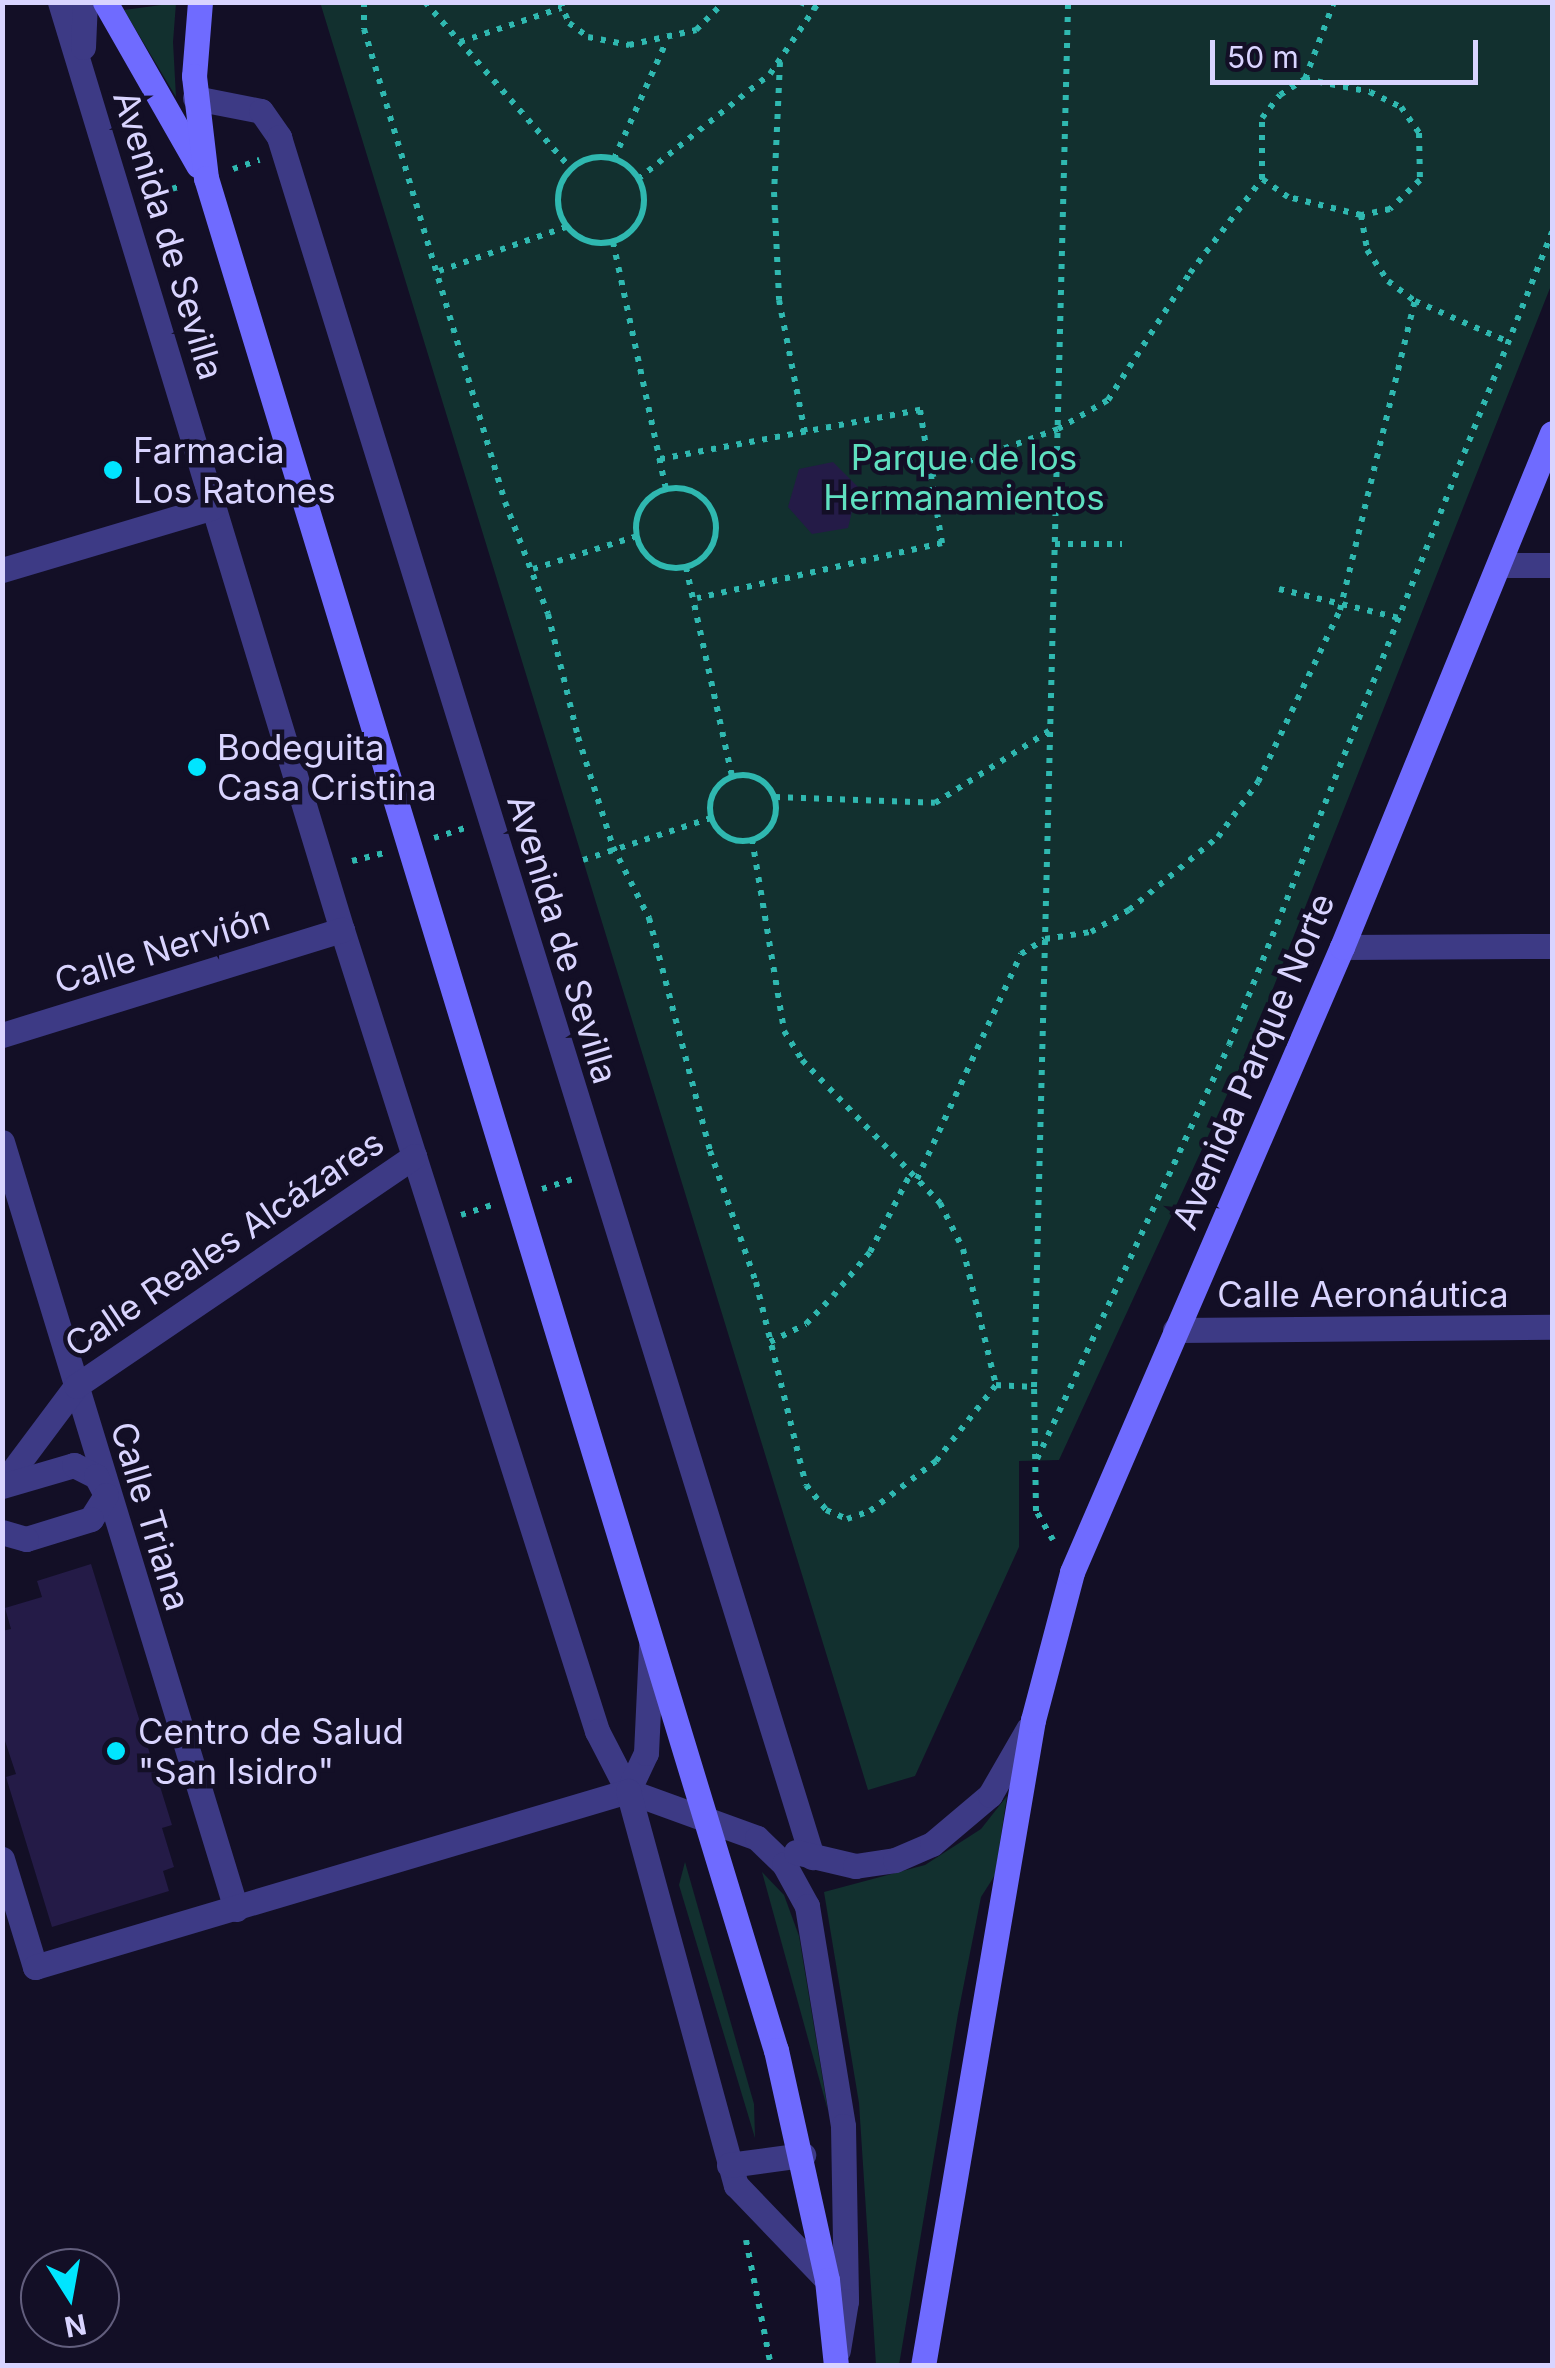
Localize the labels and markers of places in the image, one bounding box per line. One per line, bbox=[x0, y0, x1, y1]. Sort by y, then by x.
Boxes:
place label: Farmacia Los Ratones bbox=[133, 429, 336, 511]
marker: Farmacia Los Ratones bbox=[102, 459, 124, 481]
place label: Bodeguita Casa Cristina bbox=[217, 726, 437, 808]
marker: Bodeguita Casa Cristina bbox=[186, 756, 208, 778]
place label: Centro de Salud "San Isidro" bbox=[138, 1710, 404, 1792]
marker: Centro de Salud "San Isidro" bbox=[103, 1738, 129, 1764]

